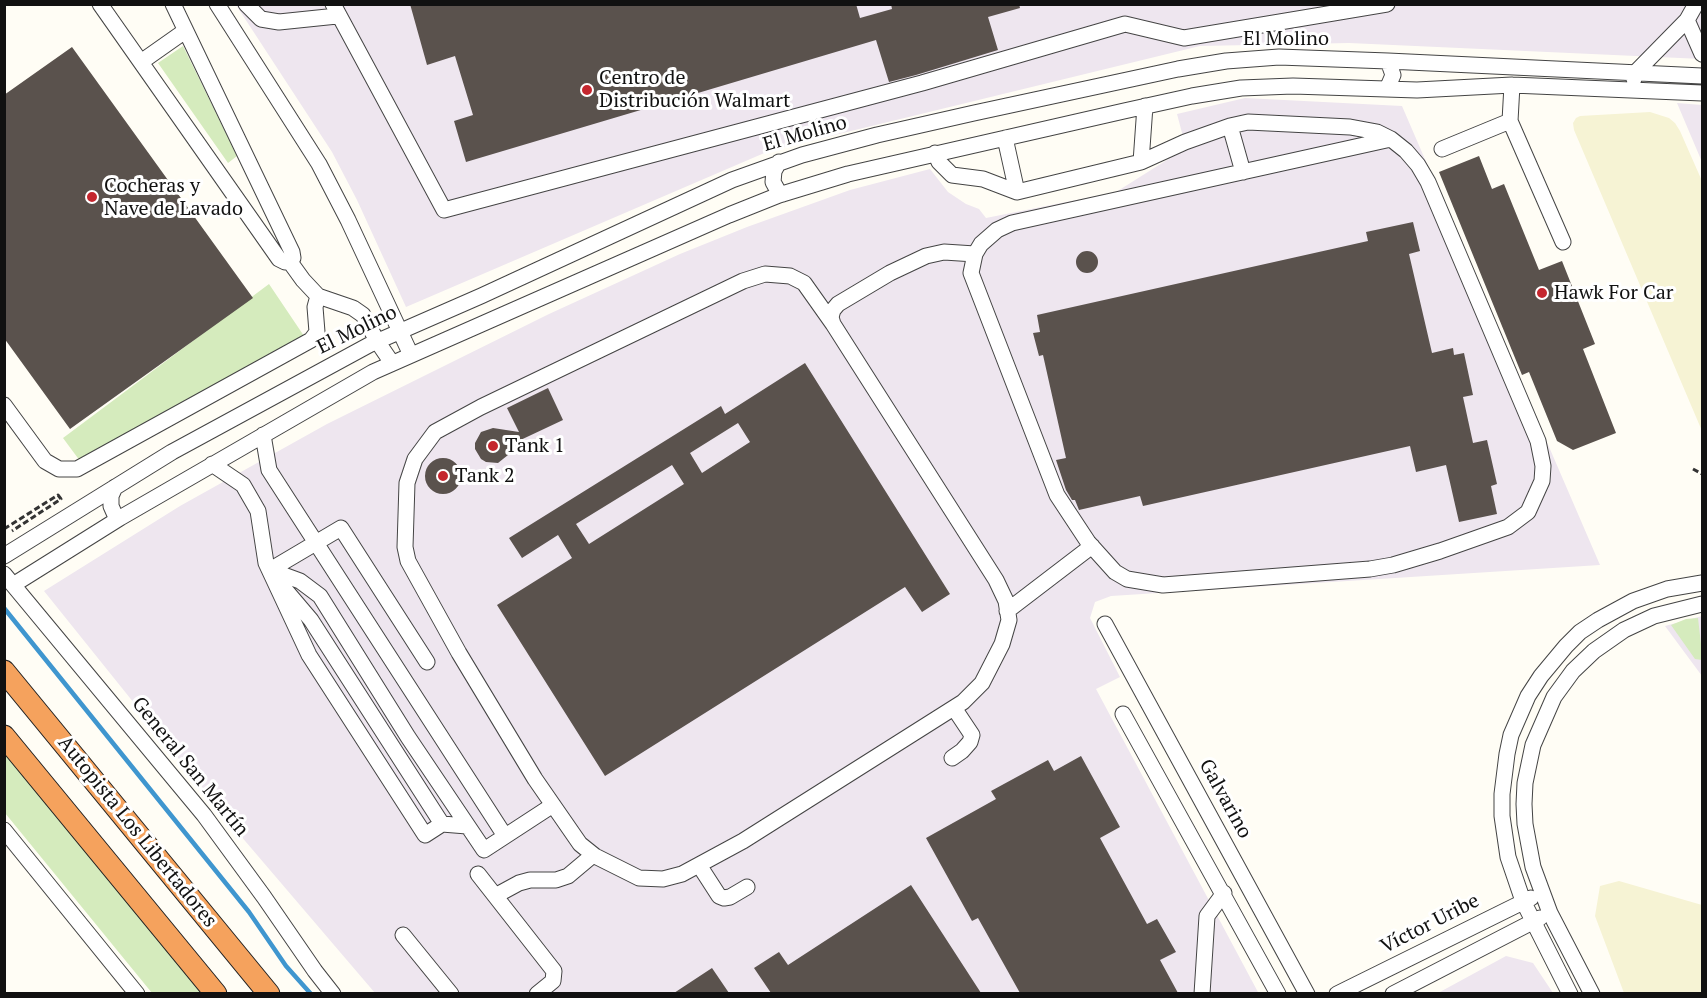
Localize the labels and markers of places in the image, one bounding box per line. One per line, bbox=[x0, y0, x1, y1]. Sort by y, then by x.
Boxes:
place label: Centro de Distribución Walmart bbox=[599, 66, 790, 113]
marker: Centro de Distribución Walmart bbox=[580, 83, 594, 97]
place label: Cocheras y Nave de Lavado bbox=[104, 174, 243, 221]
marker: Cocheras y Nave de Lavado bbox=[85, 190, 99, 204]
place label: Hawk For Car bbox=[1554, 281, 1674, 305]
marker: Hawk For Car bbox=[1535, 286, 1549, 300]
place label: Tank 1 bbox=[505, 434, 565, 458]
marker: Tank 1 bbox=[486, 439, 500, 453]
place label: Tank 2 bbox=[455, 464, 515, 488]
marker: Tank 2 bbox=[436, 469, 450, 483]

